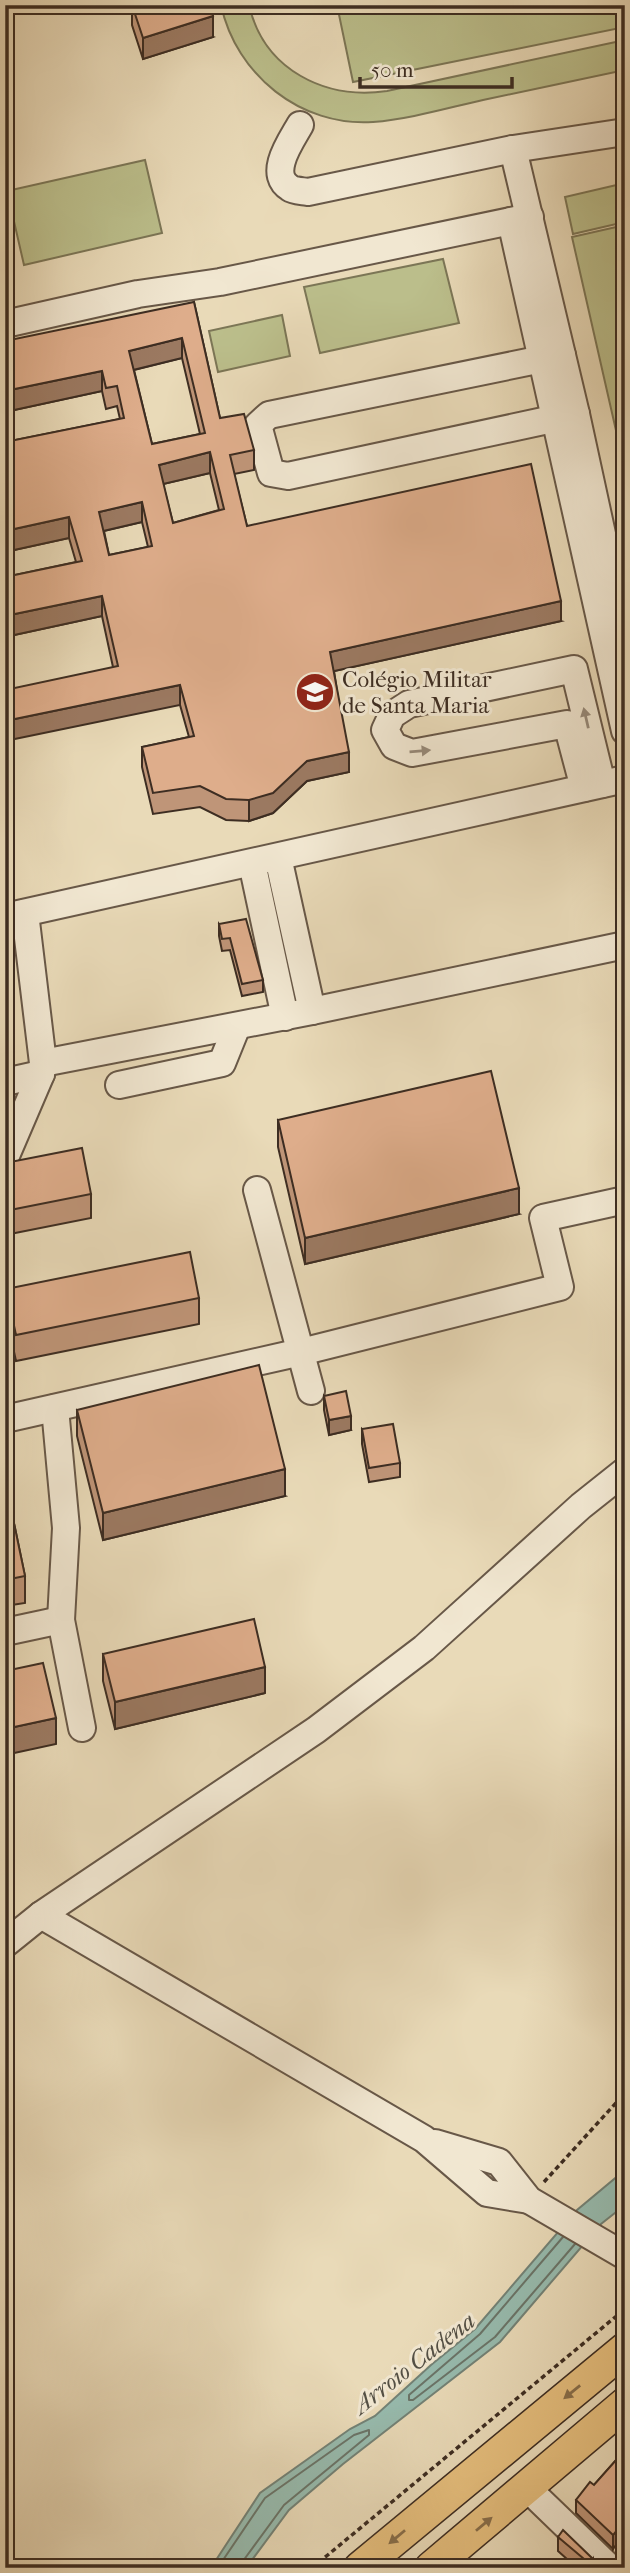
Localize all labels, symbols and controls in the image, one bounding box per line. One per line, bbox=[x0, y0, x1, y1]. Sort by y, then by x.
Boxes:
scale bar bbox=[360, 46, 513, 90]
text: 50 m bbox=[371, 58, 414, 82]
place label: Colégio Militar de Santa Maria bbox=[342, 666, 492, 719]
school or university icon: Colégio Militar de Santa Maria bbox=[294, 671, 336, 713]
one-way arrow bbox=[580, 707, 591, 729]
one-way arrow bbox=[409, 745, 431, 756]
water label: Arroio Cadena bbox=[345, 2307, 481, 2421]
one-way arrow bbox=[563, 2384, 580, 2399]
one-way arrow bbox=[475, 2517, 492, 2532]
one-way arrow bbox=[388, 2529, 405, 2544]

